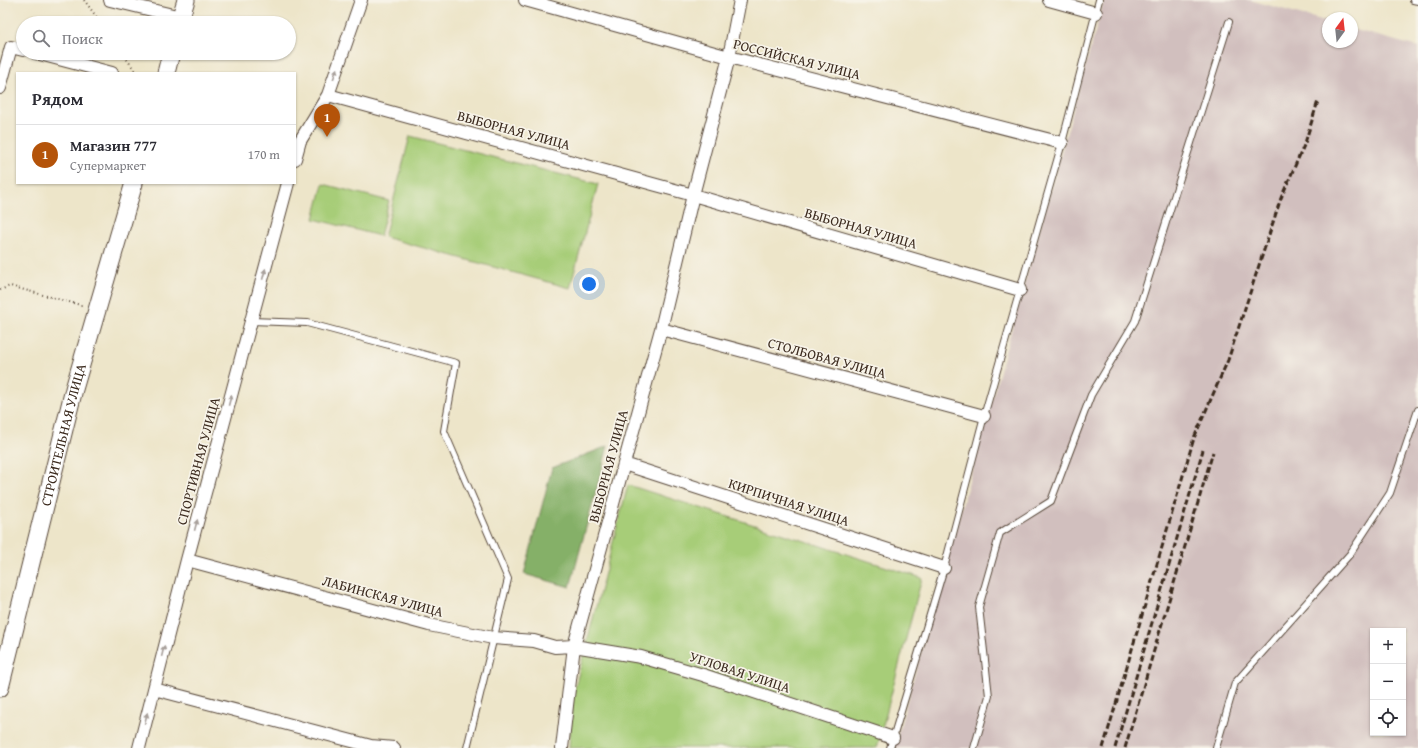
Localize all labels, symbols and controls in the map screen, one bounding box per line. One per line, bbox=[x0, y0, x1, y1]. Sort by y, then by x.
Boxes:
north arrow bbox=[1322, 12, 1358, 48]
search box bbox=[16, 16, 296, 60]
icon: search bbox=[30, 27, 52, 49]
text: Поиск bbox=[62, 28, 103, 49]
street label: РОССИЙСКАЯ УЛИЦА bbox=[731, 34, 863, 85]
one-way arrow bbox=[333, 67, 339, 79]
text: Рядом bbox=[32, 86, 83, 111]
pin: 1 bbox=[314, 104, 340, 137]
street label: ВЫБОРНАЯ УЛИЦА bbox=[455, 105, 573, 155]
text: Магазин 777 bbox=[70, 135, 157, 156]
text: 1 bbox=[42, 145, 48, 164]
text: 170 m bbox=[248, 145, 280, 164]
text: Супермаркет bbox=[70, 156, 146, 175]
street label: ВЫБОРНАЯ УЛИЦА bbox=[802, 202, 920, 254]
one-way arrow bbox=[261, 268, 267, 280]
your location bbox=[579, 274, 599, 294]
street label: СТОЛБОВАЯ УЛИЦА bbox=[766, 333, 889, 383]
street label: СТРОИТЕЛЬНАЯ УЛИЦА bbox=[35, 361, 91, 508]
one-way arrow bbox=[227, 393, 233, 405]
street label: СПОРТИВНАЯ УЛИЦА bbox=[171, 394, 225, 527]
street label: ВЫБОРНАЯ УЛИЦА bbox=[583, 407, 633, 525]
street label: КИРПИЧНАЯ УЛИЦА bbox=[726, 473, 853, 531]
one-way arrow bbox=[193, 519, 199, 531]
street label: ЛАБИНСКАЯ УЛИЦА bbox=[320, 570, 446, 622]
map controls bbox=[1370, 628, 1406, 736]
button: + bbox=[1370, 628, 1406, 664]
one-way arrow bbox=[161, 645, 167, 657]
street label: УГЛОВАЯ УЛИЦА bbox=[687, 646, 793, 698]
button: − bbox=[1370, 664, 1406, 700]
button: locate bbox=[1370, 700, 1406, 736]
one-way arrow bbox=[143, 712, 149, 724]

